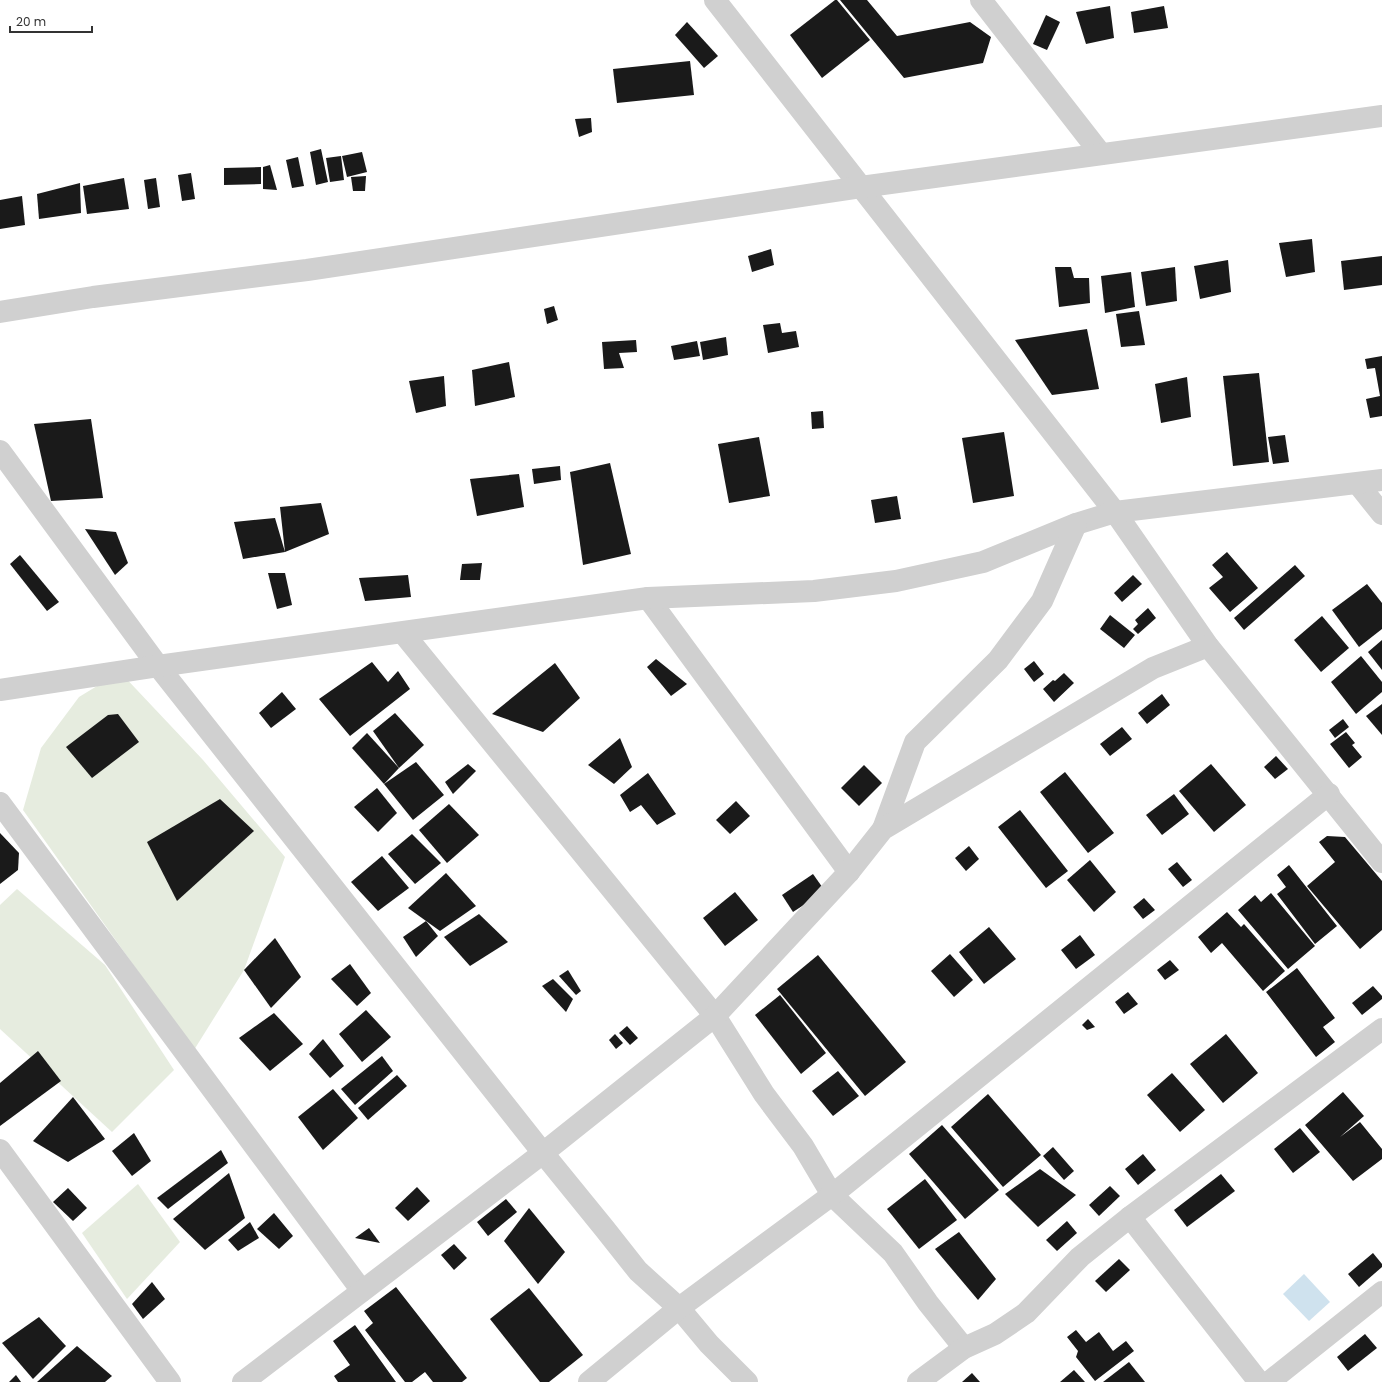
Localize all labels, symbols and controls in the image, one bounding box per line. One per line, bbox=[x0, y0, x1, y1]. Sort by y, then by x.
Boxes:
scale bar bbox=[10, 8, 92, 34]
text: 20 m bbox=[16, 13, 46, 30]

